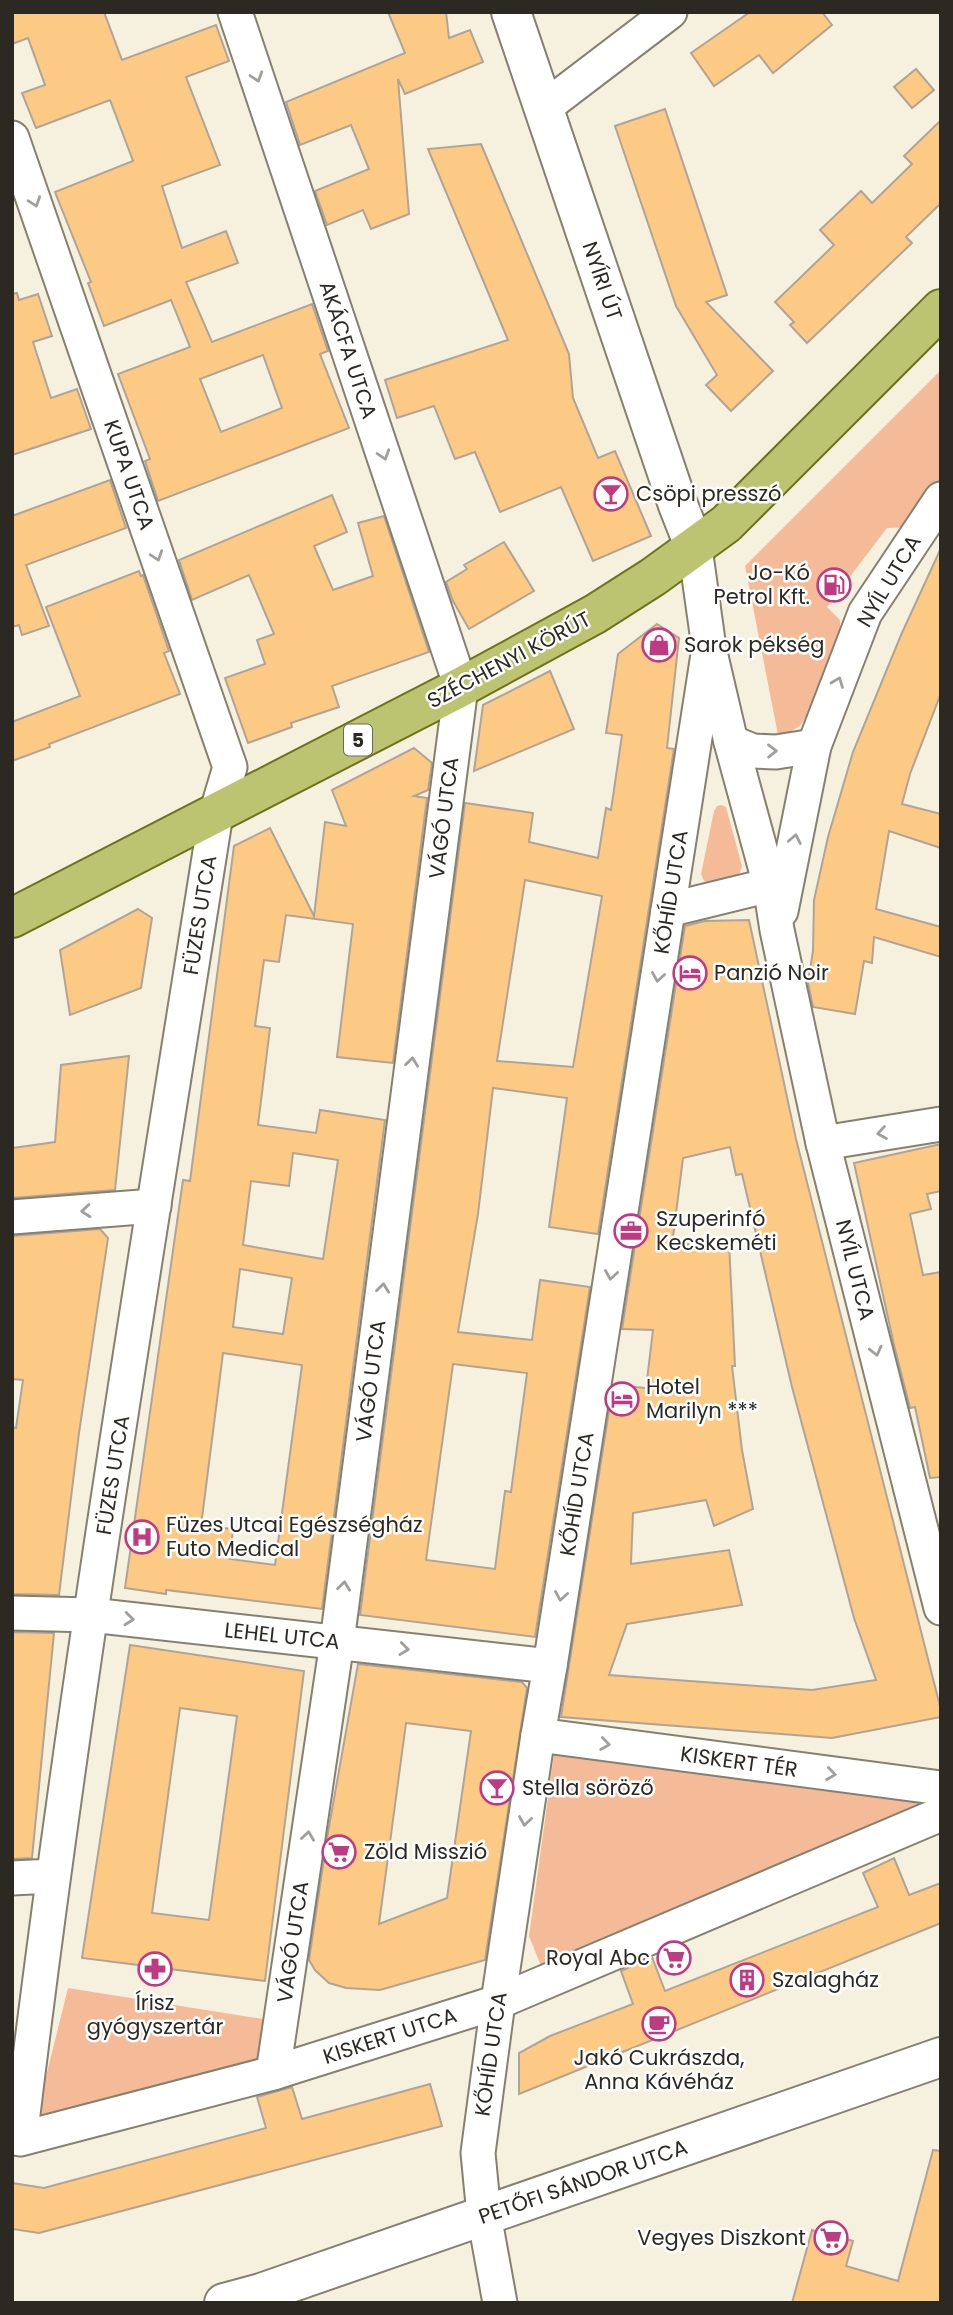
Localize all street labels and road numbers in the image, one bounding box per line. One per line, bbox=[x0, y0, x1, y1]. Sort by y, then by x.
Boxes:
street label: NYÍRI ÚT bbox=[576, 238, 629, 324]
street label: AKÁCFA UTCA bbox=[313, 277, 384, 422]
street label: KUPA UTCA bbox=[97, 416, 162, 534]
street label: NYÍL UTCA bbox=[850, 529, 927, 632]
street label: SZÉCHENYI KÖRÚT bbox=[422, 604, 596, 715]
road number: 5 bbox=[344, 724, 372, 755]
street label: VÁGÓ UTCA bbox=[422, 755, 465, 881]
street label: KŐHÍD UTCA bbox=[646, 828, 695, 956]
street label: FÜZES UTCA bbox=[176, 853, 223, 977]
street label: NYÍL UTCA bbox=[829, 1217, 882, 1323]
street label: VÁGÓ UTCA bbox=[349, 1318, 392, 1444]
street label: FÜZES UTCA bbox=[89, 1413, 136, 1537]
street label: KŐHÍD UTCA bbox=[552, 1430, 601, 1558]
street label: LEHEL UTCA bbox=[223, 1615, 341, 1656]
street label: KISKERT TÉR bbox=[679, 1739, 800, 1784]
street label: VÁGÓ UTCA bbox=[270, 1879, 315, 2005]
street label: KŐHÍD UTCA bbox=[467, 1990, 514, 2118]
street label: KISKERT UTCA bbox=[319, 2000, 460, 2071]
street label: PETŐFI SÁNDOR UTCA bbox=[475, 2132, 691, 2231]

